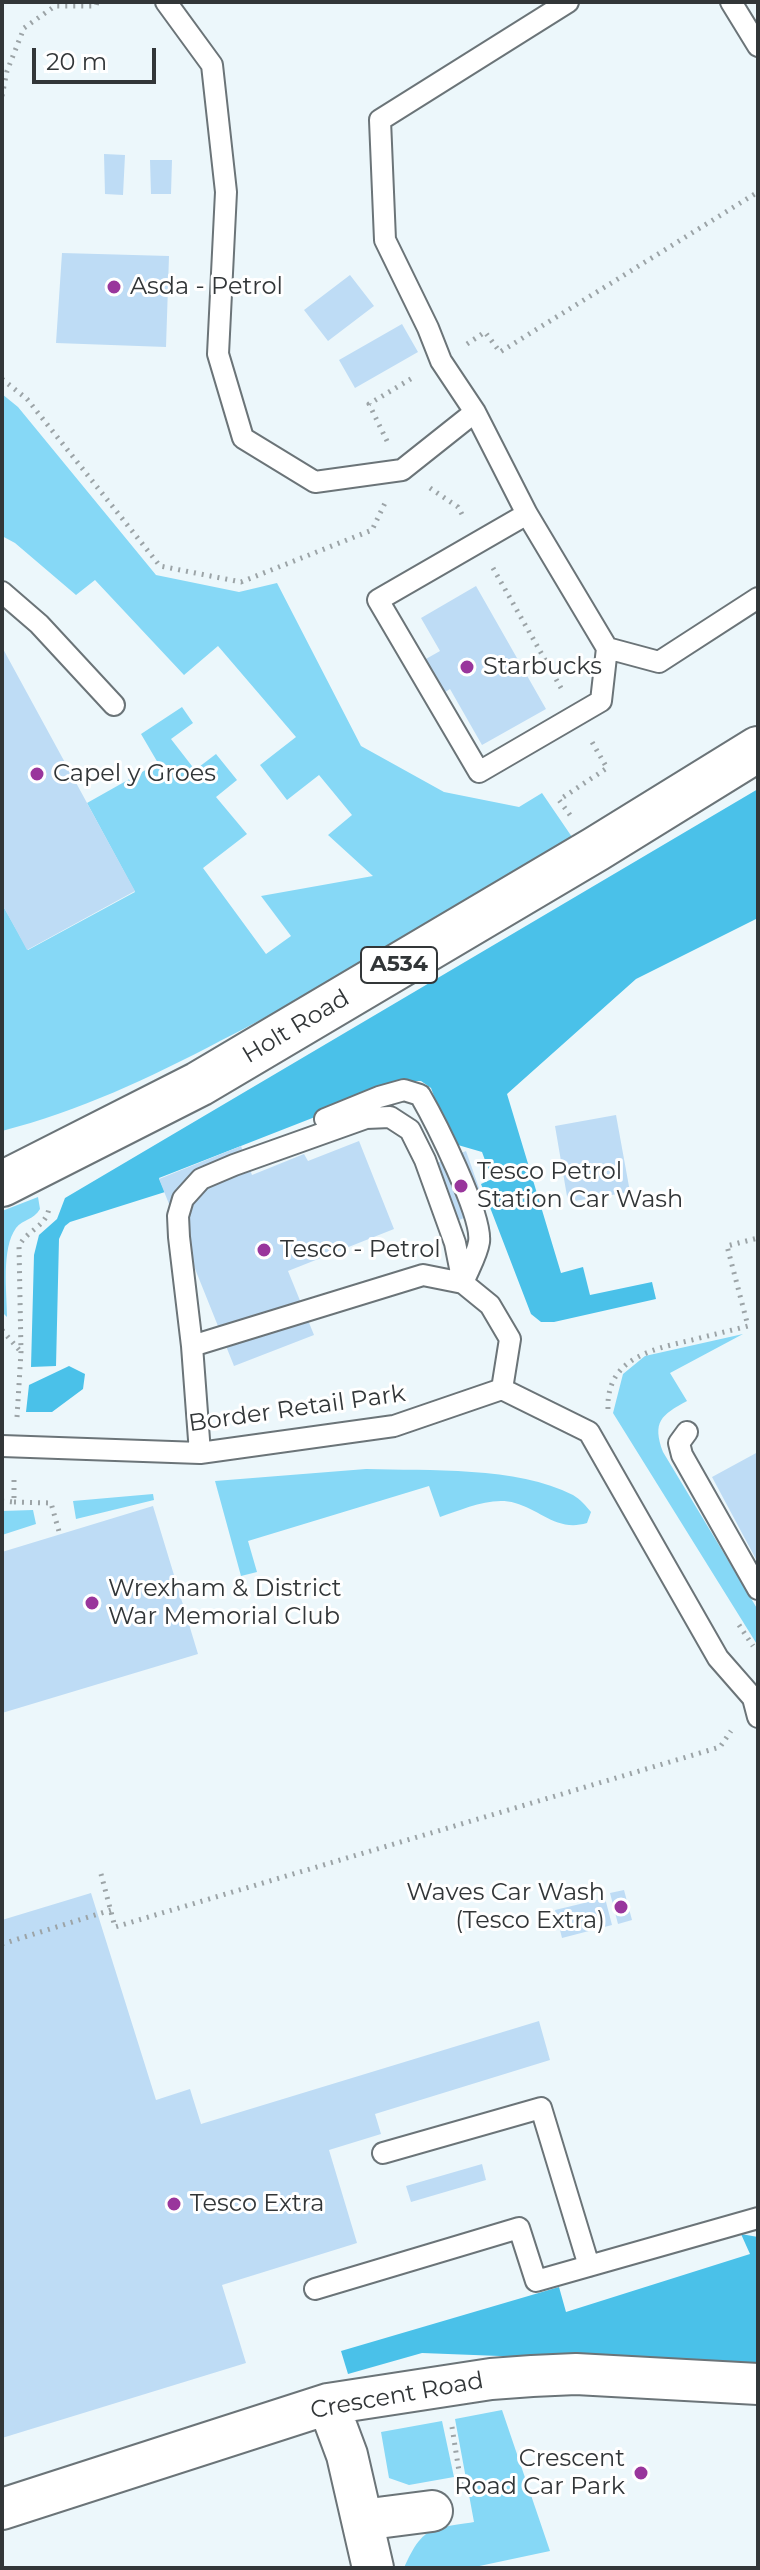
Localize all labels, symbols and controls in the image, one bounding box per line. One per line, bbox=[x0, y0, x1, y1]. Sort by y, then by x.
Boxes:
scale bar bbox=[36, 32, 160, 82]
text: 20 m bbox=[46, 47, 107, 76]
place label: Asda - Petrol bbox=[130, 273, 283, 301]
marker: Asda - Petrol bbox=[105, 278, 123, 296]
place label: Starbucks bbox=[483, 653, 602, 681]
marker: Starbucks bbox=[458, 658, 476, 676]
place label: Capel y Groes bbox=[53, 760, 216, 788]
marker: Capel y Groes bbox=[28, 765, 46, 783]
road number: A534 bbox=[361, 947, 437, 983]
street label: Holt Road bbox=[237, 984, 355, 1070]
place label: Tesco Petrol Station Car Wash bbox=[477, 1158, 683, 1214]
marker: Tesco Petrol Station Car Wash bbox=[452, 1177, 470, 1195]
place label: Tesco - Petrol bbox=[280, 1236, 441, 1264]
marker: Tesco - Petrol bbox=[255, 1241, 273, 1259]
street label: Border Retail Park bbox=[187, 1380, 407, 1438]
place label: Wrexham & District War Memorial Club bbox=[108, 1575, 342, 1631]
marker: Wrexham & District War Memorial Club bbox=[83, 1594, 101, 1612]
place label: Waves Car Wash (Tesco Extra) bbox=[406, 1879, 605, 1935]
marker: Waves Car Wash (Tesco Extra) bbox=[612, 1898, 630, 1916]
place label: Tesco Extra bbox=[190, 2190, 324, 2218]
marker: Tesco Extra bbox=[165, 2195, 183, 2213]
street label: Crescent Road bbox=[308, 2367, 486, 2425]
place label: Crescent Road Car Park bbox=[454, 2445, 625, 2501]
marker: Crescent Road Car Park bbox=[632, 2464, 650, 2482]

